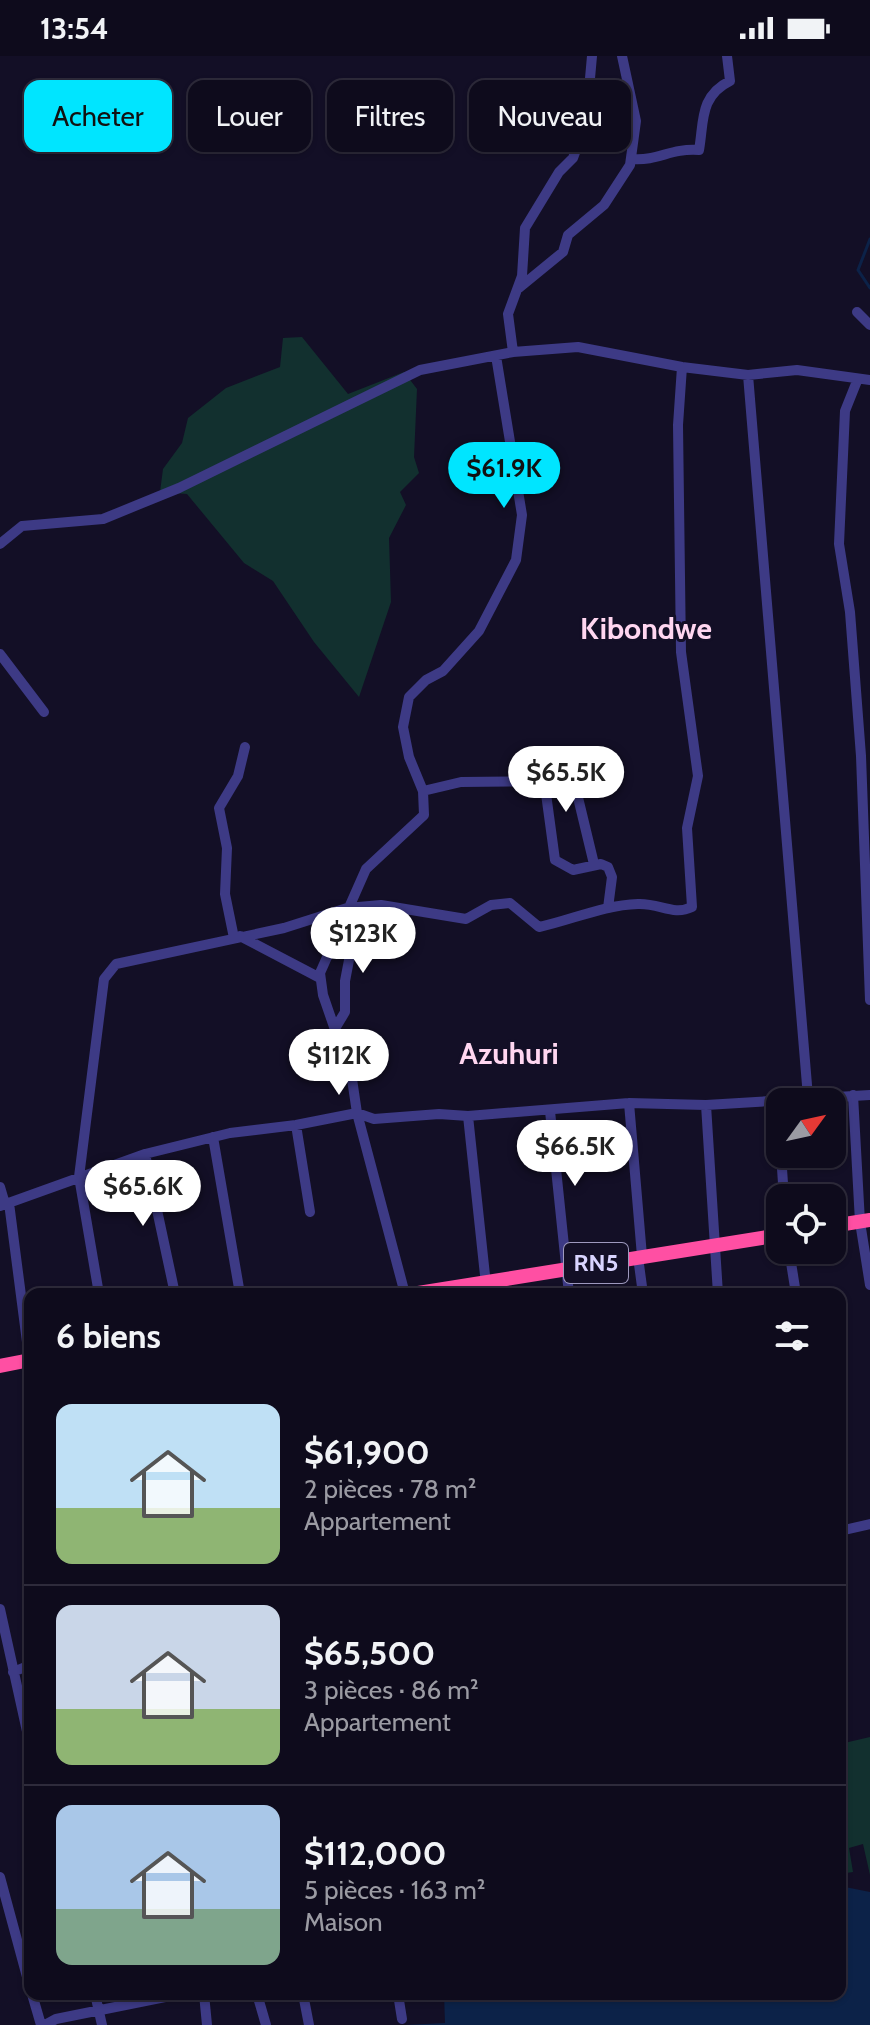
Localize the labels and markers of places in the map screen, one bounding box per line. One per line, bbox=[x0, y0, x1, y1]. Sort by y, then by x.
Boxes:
pin: $61.9K bbox=[439, 442, 569, 510]
pin: $65.5K bbox=[501, 746, 631, 814]
pin: $123K bbox=[307, 907, 419, 975]
pin: $112K bbox=[283, 1029, 395, 1097]
pin: $66.5K bbox=[510, 1120, 640, 1188]
pin: $65.6K bbox=[78, 1160, 208, 1228]

